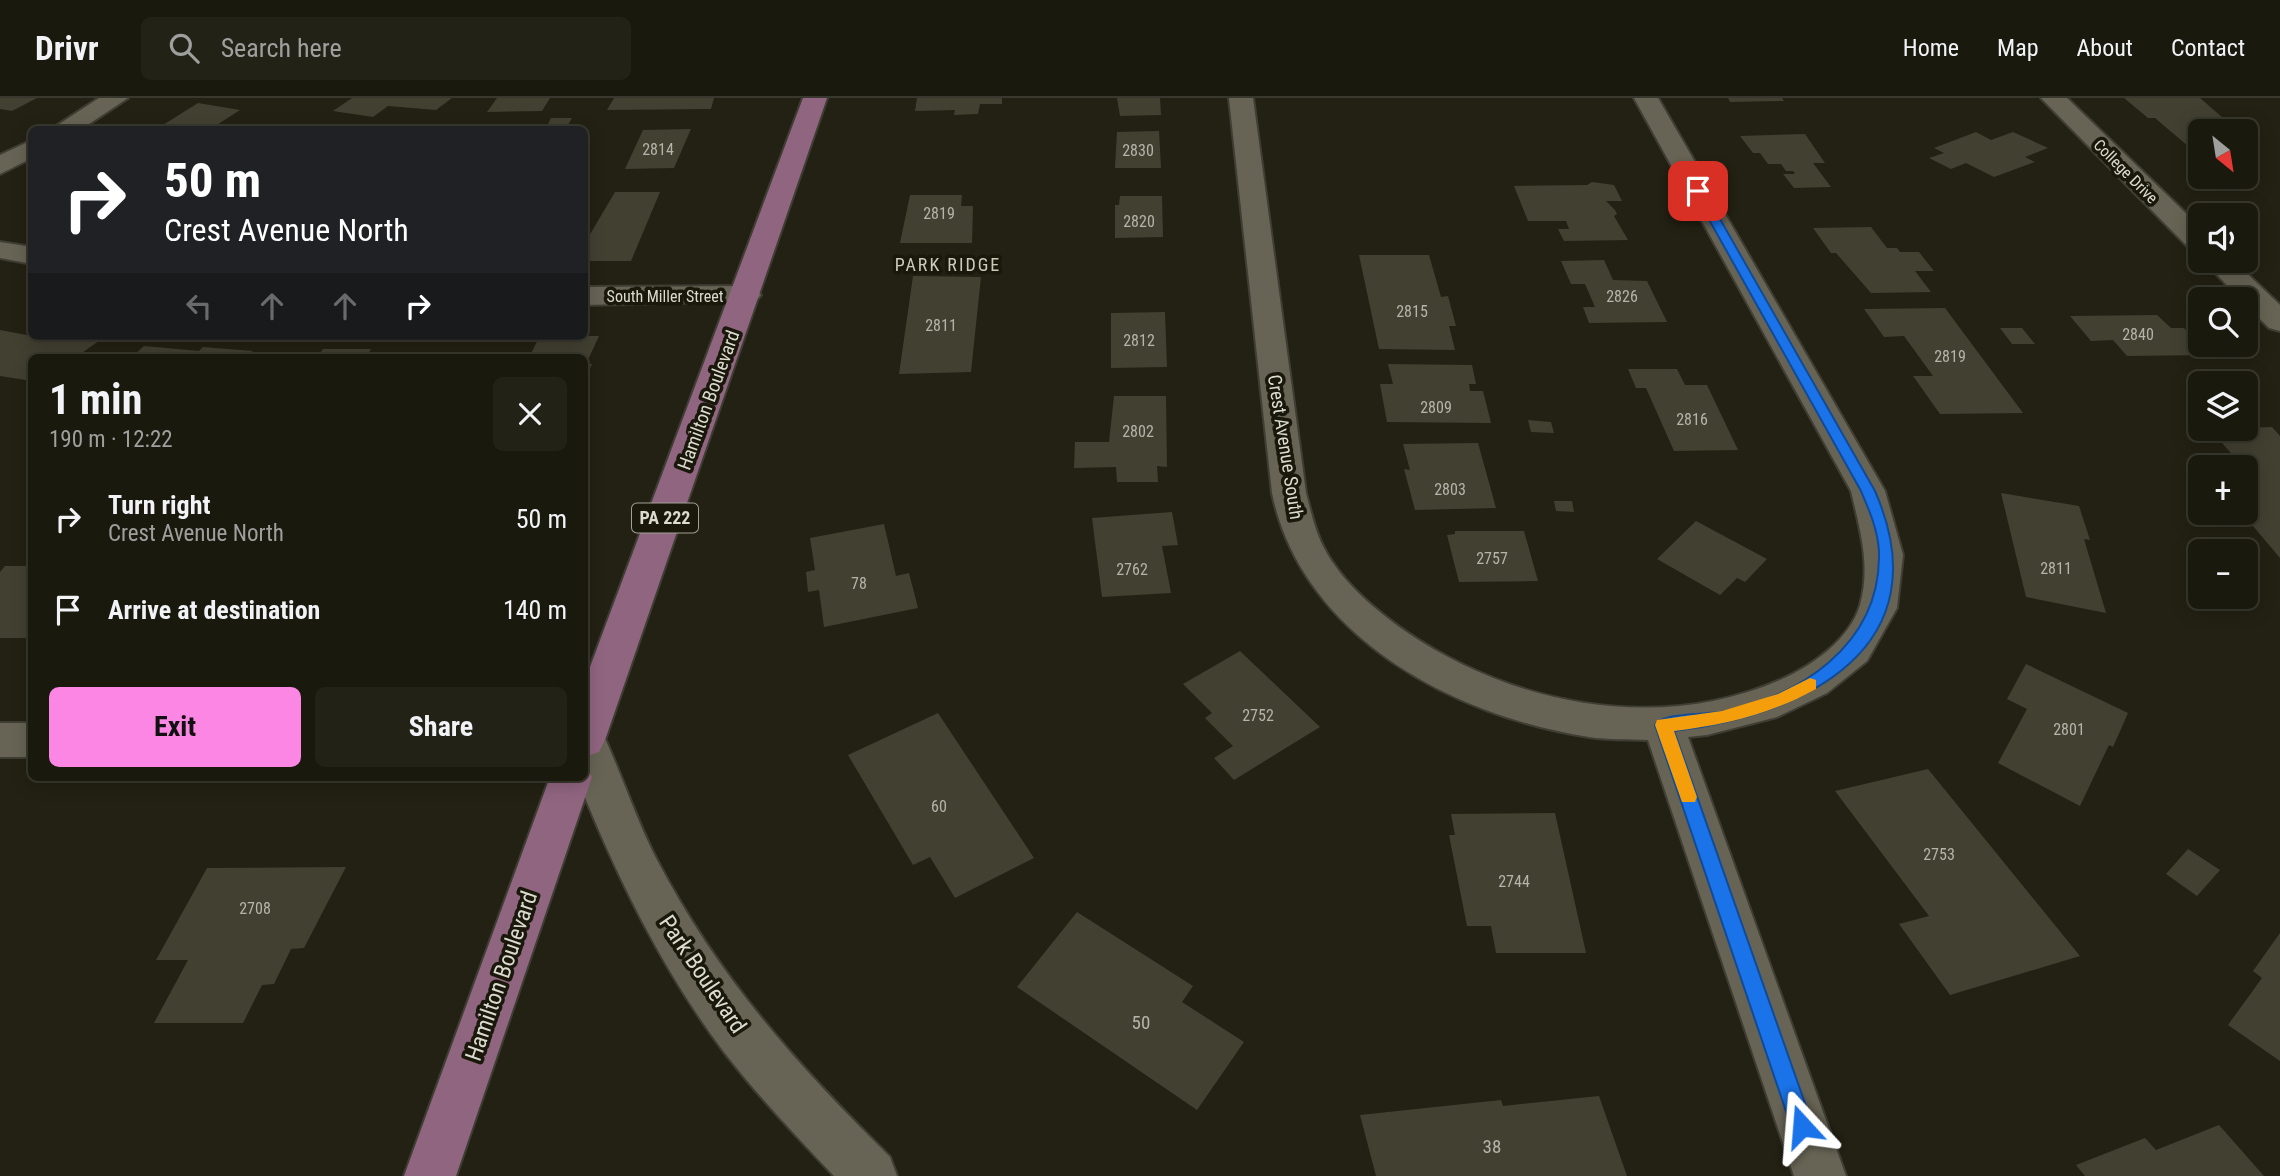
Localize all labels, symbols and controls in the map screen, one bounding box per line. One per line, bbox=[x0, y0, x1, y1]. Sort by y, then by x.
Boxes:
search box bbox=[141, 17, 631, 80]
text: Drivr bbox=[35, 29, 99, 68]
icon: search bbox=[165, 29, 203, 67]
text: Search here bbox=[221, 33, 342, 63]
text: Home bbox=[1903, 34, 1959, 62]
text: Map bbox=[1997, 34, 2039, 62]
text: About bbox=[2077, 34, 2133, 62]
text: Contact bbox=[2171, 34, 2245, 62]
north arrow bbox=[2188, 119, 2258, 189]
map controls bbox=[2188, 119, 2258, 609]
street label: College Drive bbox=[2090, 135, 2162, 207]
house number: 2814 bbox=[642, 140, 674, 159]
house number: 2830 bbox=[1122, 141, 1154, 160]
text: 50 m bbox=[164, 152, 261, 209]
icon: right bbox=[49, 154, 140, 245]
pin bbox=[1668, 161, 1728, 221]
icon: arrive bbox=[1679, 172, 1717, 210]
button: sound bbox=[2188, 203, 2258, 273]
house number: 2819 bbox=[923, 204, 955, 223]
text: Crest Avenue North bbox=[164, 211, 409, 249]
house number: 2820 bbox=[1123, 212, 1155, 231]
district label: PARK RIDGE bbox=[895, 254, 1001, 275]
icon: left bbox=[180, 287, 218, 325]
icon: ahead bbox=[253, 287, 291, 325]
icon: ahead bbox=[326, 287, 364, 325]
icon: right bbox=[399, 287, 437, 325]
street label: South Miller Street bbox=[607, 287, 724, 306]
house number: 2826 bbox=[1606, 287, 1638, 306]
button: search bbox=[2188, 287, 2258, 357]
house number: 2815 bbox=[1396, 302, 1428, 321]
house number: 2811 bbox=[925, 316, 957, 335]
house number: 2840 bbox=[2122, 325, 2154, 344]
street label: Hamilton Boulevard bbox=[673, 327, 744, 473]
house number: 2812 bbox=[1123, 331, 1155, 350]
house number: 2819 bbox=[1934, 347, 1966, 366]
button: layers bbox=[2188, 371, 2258, 441]
street label: Crest Avenue South bbox=[1263, 373, 1308, 521]
text: 1 min bbox=[49, 375, 142, 424]
button: close bbox=[493, 377, 567, 451]
house number: 2809 bbox=[1420, 398, 1452, 417]
house number: 2816 bbox=[1676, 410, 1708, 429]
house number: 2802 bbox=[1122, 422, 1154, 441]
text: 190 m · 12:22 bbox=[49, 426, 173, 453]
button: + bbox=[2188, 455, 2258, 525]
house number: 2803 bbox=[1434, 480, 1466, 499]
text: Turn right bbox=[108, 490, 210, 520]
icon: right bbox=[49, 500, 87, 538]
text: 50 m bbox=[516, 504, 567, 534]
road number: PA 222 bbox=[632, 504, 698, 532]
text: Crest Avenue North bbox=[108, 520, 284, 547]
button: − bbox=[2188, 539, 2258, 609]
house number: 2757 bbox=[1476, 549, 1508, 568]
house number: 2811 bbox=[2040, 559, 2072, 578]
house number: 2762 bbox=[1116, 560, 1148, 579]
house number: 78 bbox=[851, 574, 867, 593]
icon: arrive bbox=[49, 591, 87, 629]
text: Arrive at destination bbox=[108, 595, 320, 625]
text: 140 m bbox=[503, 595, 567, 625]
button: Exit bbox=[49, 687, 301, 767]
button: Share bbox=[315, 687, 567, 767]
house number: 2752 bbox=[1242, 706, 1274, 725]
house number: 2801 bbox=[2053, 720, 2085, 739]
house number: 60 bbox=[931, 797, 947, 816]
house number: 2753 bbox=[1923, 845, 1955, 864]
house number: 2744 bbox=[1498, 872, 1530, 891]
street label: Hamilton Boulevard bbox=[460, 888, 543, 1065]
house number: 2708 bbox=[239, 899, 271, 918]
street label: Park Boulevard bbox=[653, 910, 752, 1038]
house number: 50 bbox=[1132, 1011, 1150, 1034]
position arrow bbox=[1765, 1089, 1839, 1163]
house number: 38 bbox=[1483, 1135, 1501, 1158]

